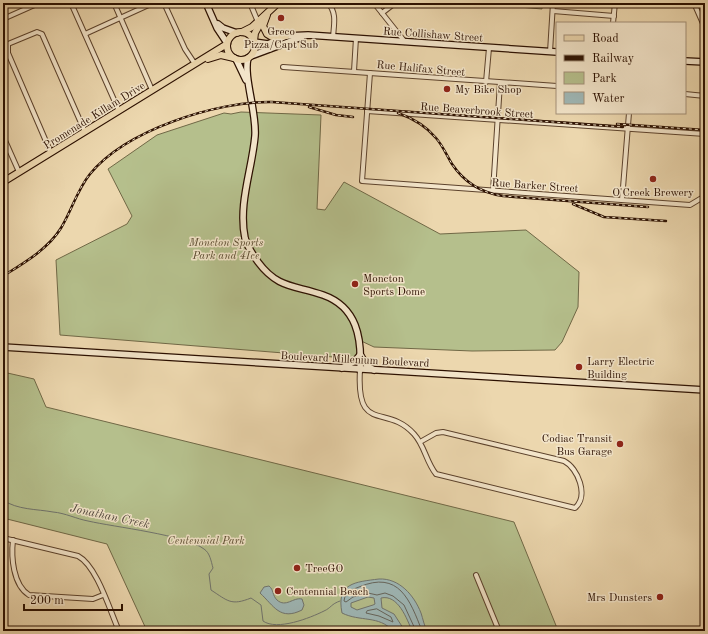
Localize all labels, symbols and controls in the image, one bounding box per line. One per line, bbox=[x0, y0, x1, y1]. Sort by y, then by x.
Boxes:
marker: Greco Pizza/Capt Sub bbox=[276, 13, 286, 23]
legend bbox=[556, 22, 686, 114]
place label: Greco Pizza/Capt Sub bbox=[244, 27, 318, 51]
street label: Rue Collishaw Street bbox=[382, 27, 483, 44]
text: Road bbox=[592, 33, 619, 45]
text: Railway bbox=[592, 53, 635, 65]
street label: Rue Halifax Street bbox=[376, 60, 466, 79]
text: Park bbox=[592, 73, 617, 85]
street label: Promenade Killam Drive bbox=[42, 80, 147, 152]
marker: My Bike Shop bbox=[442, 84, 452, 94]
place label: My Bike Shop bbox=[455, 85, 522, 96]
text: Water bbox=[592, 93, 625, 105]
street label: Rue Beaverbrook Street bbox=[420, 102, 534, 121]
marker: O'Creek Brewery bbox=[648, 174, 658, 184]
street label: Rue Barker Street bbox=[491, 178, 579, 195]
place label: O'Creek Brewery bbox=[612, 188, 694, 199]
park label: Moncton Sports Park and 4Ice bbox=[188, 238, 264, 262]
place label: Moncton Sports Dome bbox=[363, 274, 425, 298]
marker: Moncton Sports Dome bbox=[350, 279, 360, 289]
street label: Boulevard Millenium Boulevard bbox=[280, 351, 430, 370]
place label: Larry Electric Building bbox=[587, 357, 654, 381]
marker: Larry Electric Building bbox=[574, 362, 584, 372]
place label: Codiac Transit Bus Garage bbox=[542, 434, 612, 458]
marker: Codiac Transit Bus Garage bbox=[615, 439, 625, 449]
water label: Jonathan Creek bbox=[69, 503, 151, 531]
park label: Centennial Park bbox=[167, 536, 245, 547]
marker: TreeGO bbox=[292, 563, 302, 573]
place label: TreeGO bbox=[305, 564, 343, 575]
scale bar bbox=[24, 586, 122, 612]
marker: Centennial Beach bbox=[273, 586, 283, 596]
place label: Centennial Beach bbox=[286, 587, 368, 598]
marker: Mrs Dunsters bbox=[655, 592, 665, 602]
place label: Mrs Dunsters bbox=[587, 593, 652, 604]
text: 200 m bbox=[30, 595, 64, 607]

